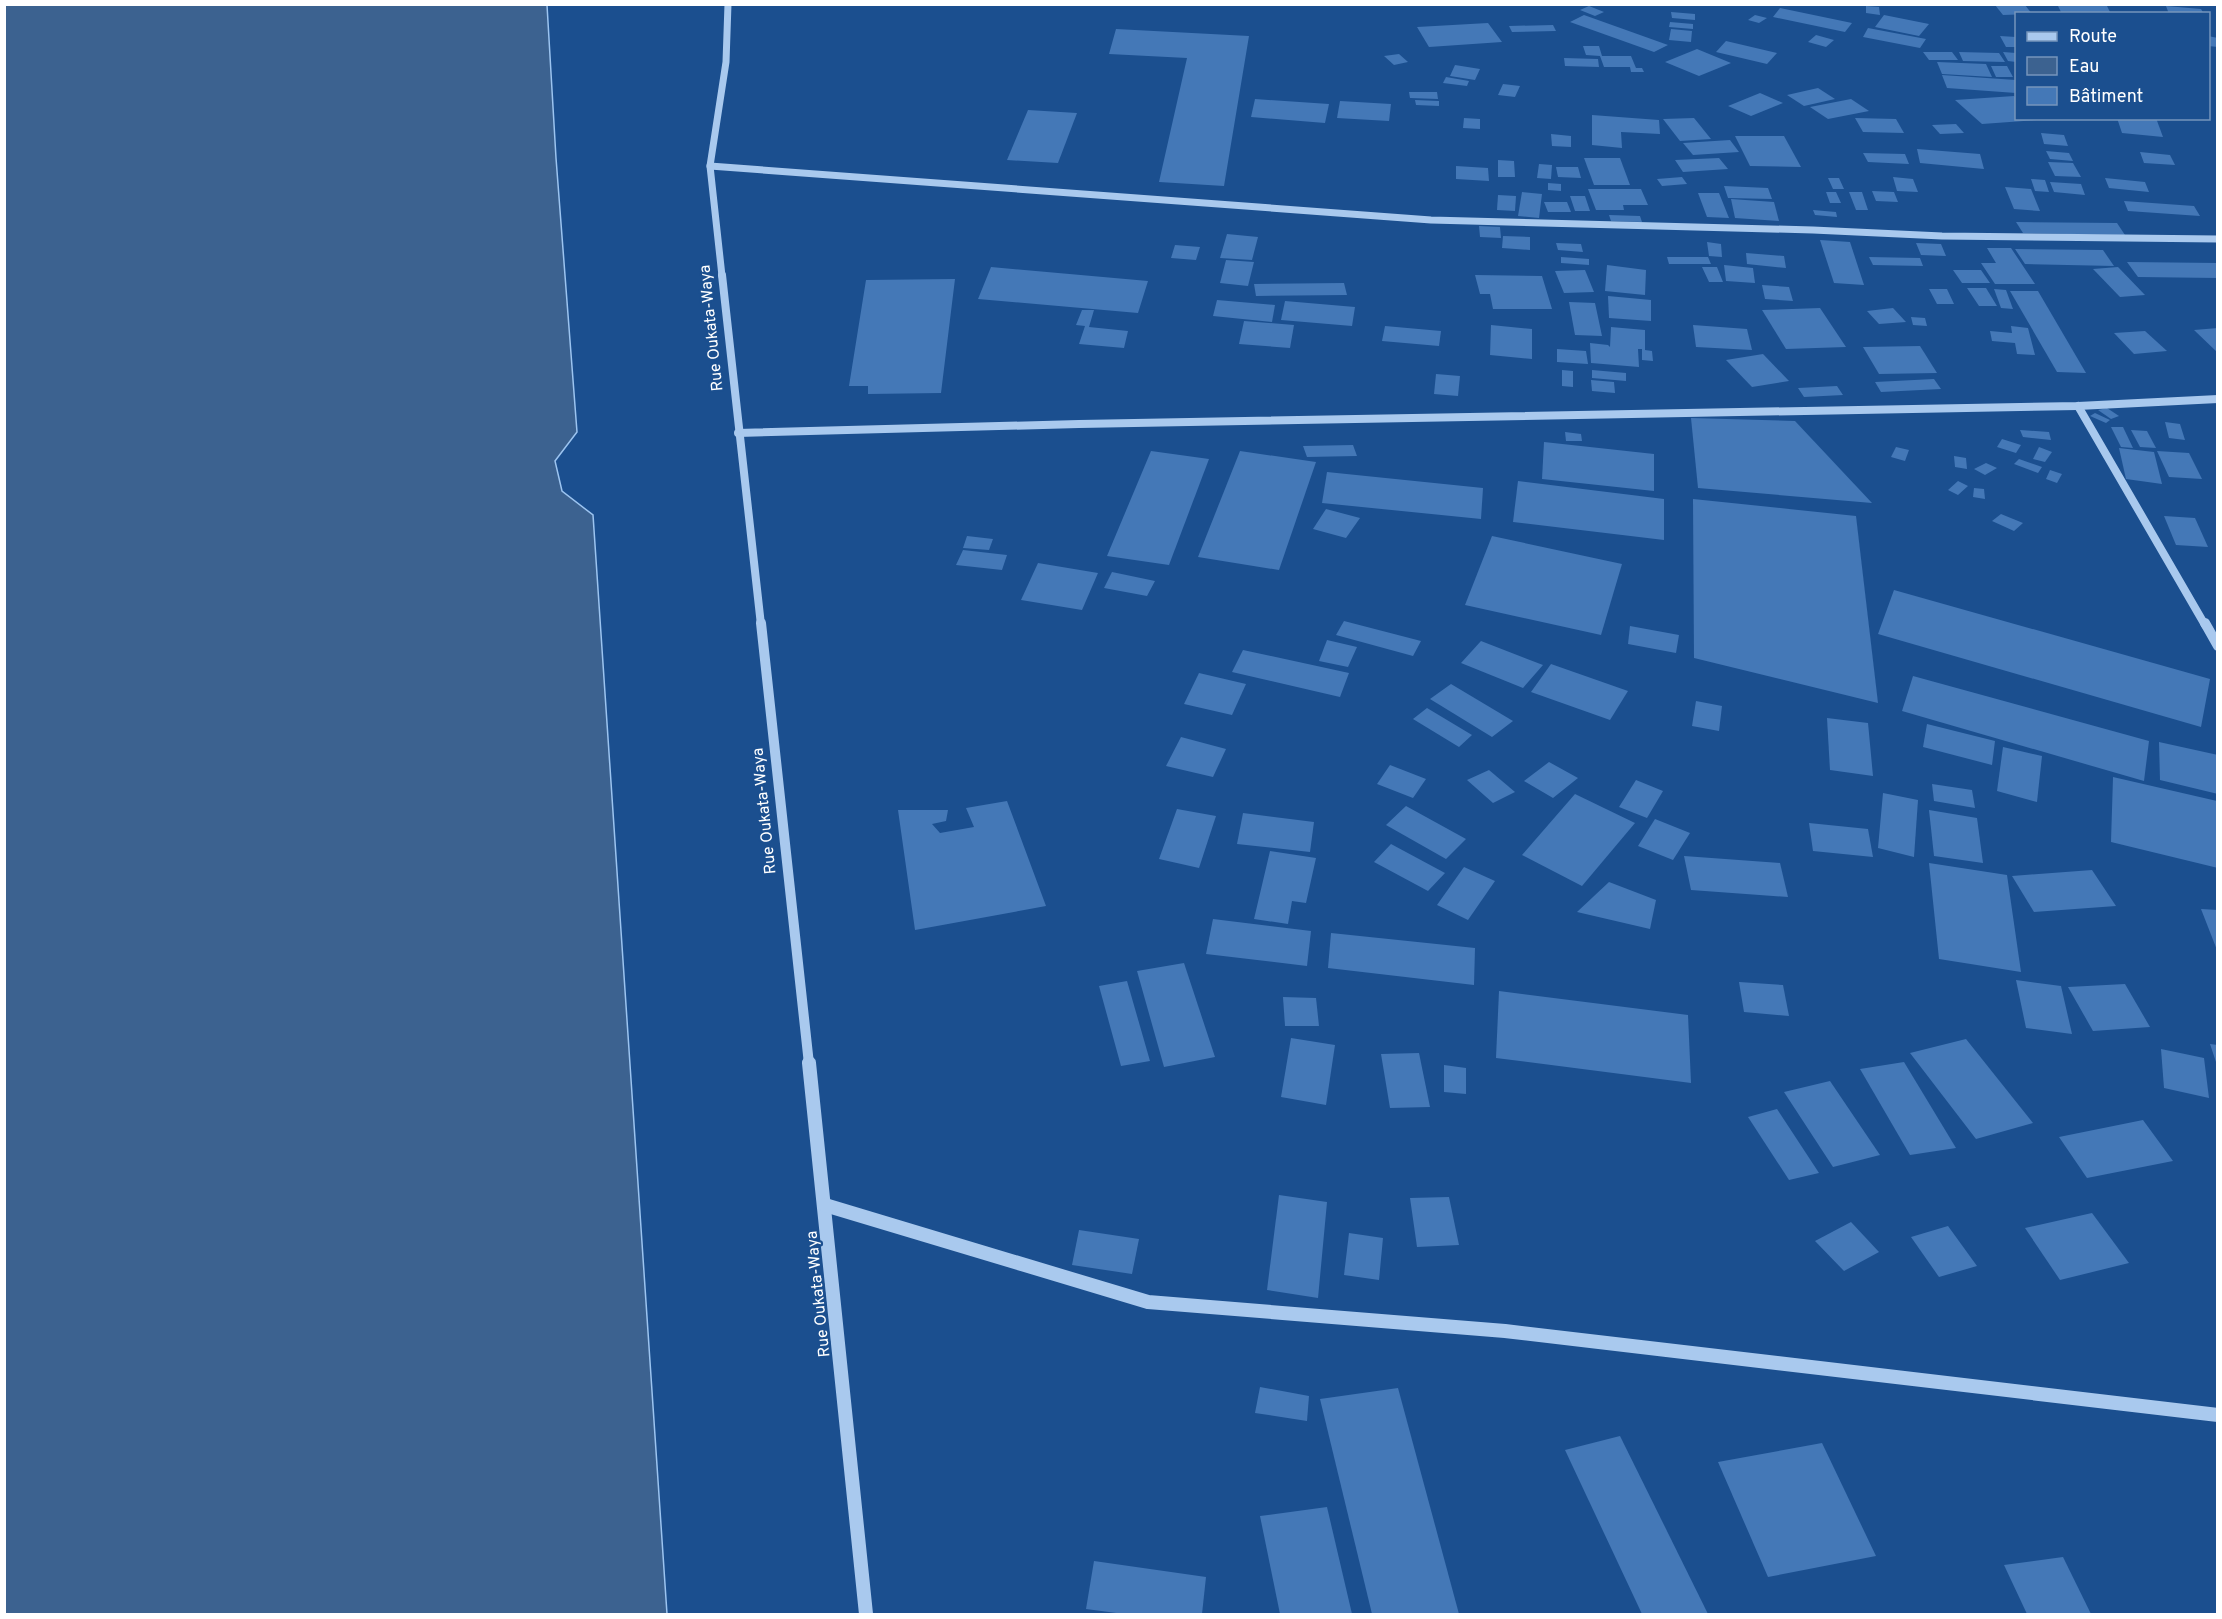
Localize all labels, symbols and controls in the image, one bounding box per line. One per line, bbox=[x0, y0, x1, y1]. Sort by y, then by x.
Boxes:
legend bbox=[2015, 12, 2210, 120]
text: Route bbox=[2069, 26, 2117, 49]
text: Eau bbox=[2069, 56, 2099, 79]
text: Bâtiment bbox=[2069, 86, 2143, 109]
street label: Rue Oukata-Waya bbox=[695, 264, 729, 392]
street label: Rue Oukata-Waya bbox=[748, 747, 782, 875]
street label: Rue Oukata-Waya bbox=[802, 1230, 836, 1358]

